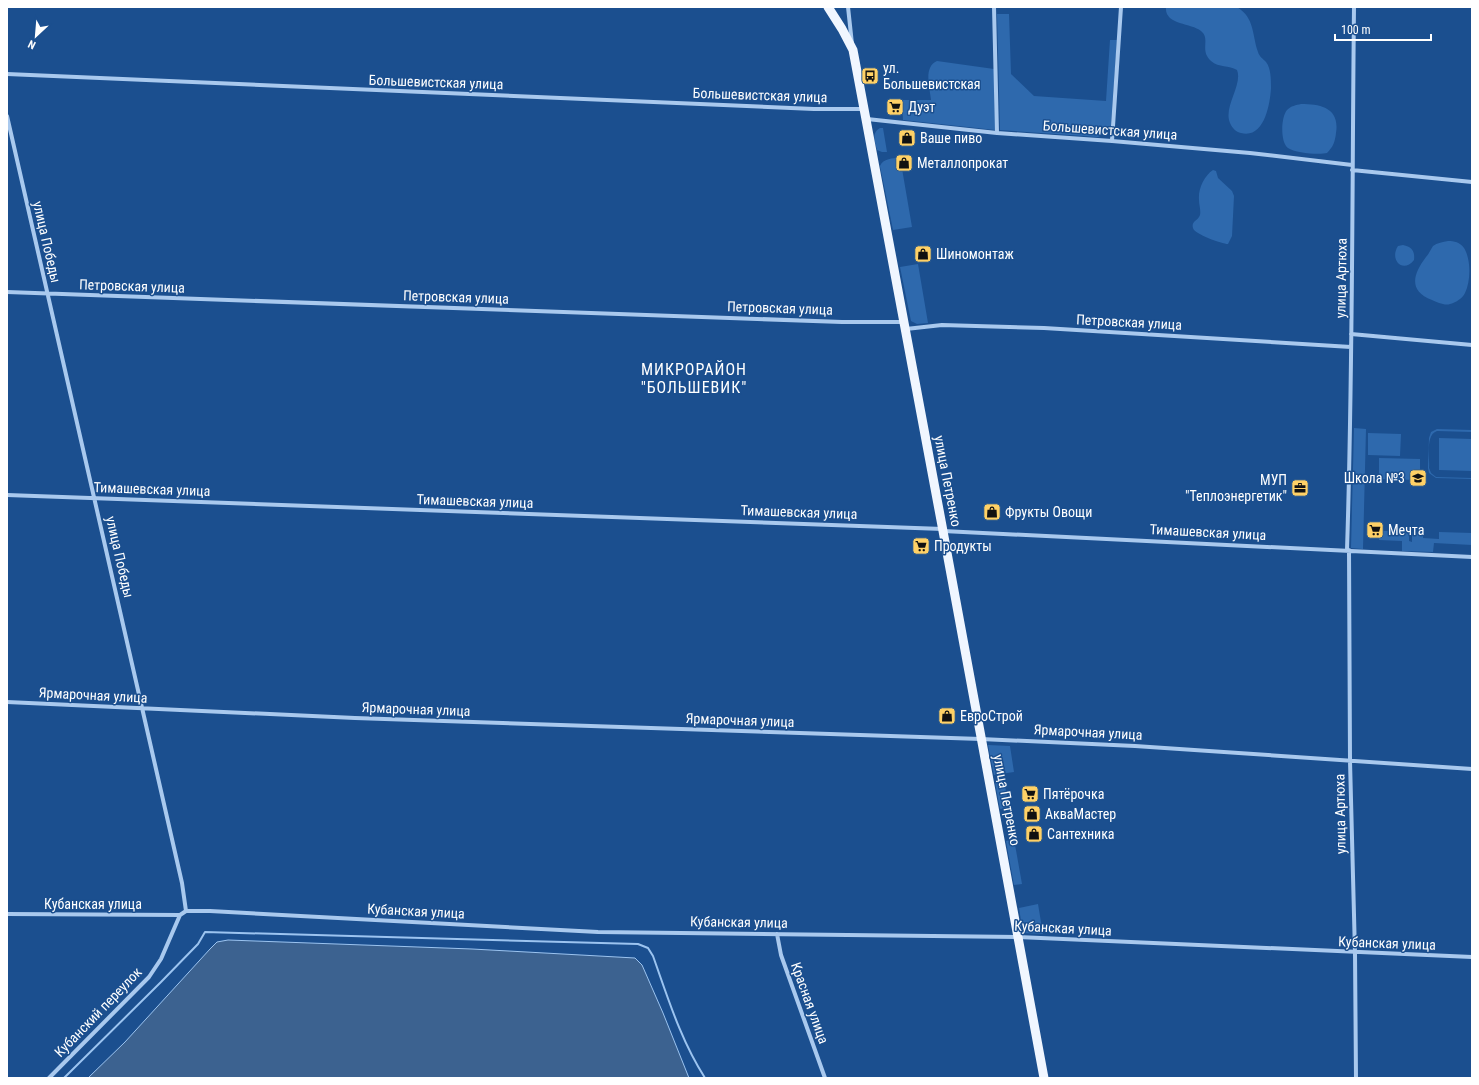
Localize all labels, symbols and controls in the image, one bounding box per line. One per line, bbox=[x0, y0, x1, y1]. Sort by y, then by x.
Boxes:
north arrow bbox=[16, 16, 56, 56]
scale bar bbox=[1335, 16, 1431, 42]
text: 100 m bbox=[1341, 23, 1371, 37]
text: N bbox=[26, 37, 38, 52]
place label: ул. Большевистская bbox=[883, 60, 981, 92]
bus stop icon: ул. Большевистская bbox=[860, 66, 880, 86]
street label: Большевистская улица bbox=[368, 72, 504, 92]
street label: Большевистская улица bbox=[692, 85, 828, 105]
supermarket icon: Дуэт bbox=[885, 97, 905, 117]
place label: Дуэт bbox=[908, 99, 935, 115]
street label: Большевистская улица bbox=[1042, 117, 1178, 143]
shop icon: Ваше пиво bbox=[897, 128, 917, 148]
place label: Ваше пиво bbox=[920, 130, 982, 146]
shop icon: Металлопрокат bbox=[894, 153, 914, 173]
place label: Металлопрокат bbox=[917, 155, 1008, 171]
street label: улица Победы bbox=[30, 200, 64, 284]
street label: улица Артюха bbox=[1332, 238, 1350, 318]
shop icon: Шиномонтаж bbox=[913, 244, 933, 264]
place label: Шиномонтаж bbox=[936, 246, 1014, 262]
street label: Петровская улица bbox=[79, 276, 185, 296]
street label: Петровская улица bbox=[403, 287, 509, 307]
street label: Петровская улица bbox=[727, 298, 833, 318]
street label: Петровская улица bbox=[1076, 311, 1182, 333]
district label: МИКРОРАЙОН "БОЛЬШЕВИК" bbox=[641, 360, 747, 397]
street label: улица Петренко bbox=[931, 434, 965, 528]
school or university icon: Школа №3 bbox=[1408, 468, 1428, 488]
place label: Школа №3 bbox=[1344, 470, 1405, 486]
place label: МУП "Теплоэнергетик" bbox=[1185, 472, 1287, 504]
office icon: МУП "Теплоэнергетик" bbox=[1290, 478, 1310, 498]
street label: Тимашевская улица bbox=[93, 479, 211, 499]
street label: Тимашевская улица bbox=[416, 491, 534, 511]
street label: Тимашевская улица bbox=[740, 502, 858, 522]
shop icon: Фрукты Овощи bbox=[982, 502, 1002, 522]
place label: Фрукты Овощи bbox=[1005, 504, 1092, 520]
street label: улица Победы bbox=[103, 515, 137, 599]
supermarket icon: Мечта bbox=[1365, 520, 1385, 540]
street label: Тимашевская улица bbox=[1149, 521, 1267, 543]
place label: Мечта bbox=[1388, 522, 1424, 538]
supermarket icon: Продукты bbox=[911, 536, 931, 556]
place label: Продукты bbox=[934, 538, 992, 554]
street label: Ярмарочная улица bbox=[38, 684, 148, 706]
street label: Ярмарочная улица bbox=[361, 699, 471, 719]
shop icon: ЕвроСтрой bbox=[937, 706, 957, 726]
place label: ЕвроСтрой bbox=[960, 708, 1023, 724]
street label: Ярмарочная улица bbox=[685, 710, 795, 730]
street label: Ярмарочная улица bbox=[1033, 721, 1143, 743]
street label: улица Петренко bbox=[990, 753, 1024, 847]
street label: улица Артюха bbox=[1331, 774, 1349, 854]
supermarket icon: Пятёрочка bbox=[1020, 784, 1040, 804]
place label: Пятёрочка bbox=[1043, 786, 1105, 802]
shop icon: АкваМастер bbox=[1022, 804, 1042, 824]
place label: АкваМастер bbox=[1045, 806, 1116, 822]
shop icon: Сантехника bbox=[1024, 824, 1044, 844]
place label: Сантехника bbox=[1047, 826, 1115, 842]
street label: Кубанская улица bbox=[44, 896, 142, 912]
street label: Кубанская улица bbox=[367, 900, 465, 922]
street label: Кубанская улица bbox=[690, 913, 788, 931]
street label: Кубанская улица bbox=[1014, 917, 1112, 939]
street label: Кубанская улица bbox=[1338, 933, 1436, 953]
street label: Красная улица bbox=[788, 960, 832, 1046]
street label: Кубанский переулок bbox=[51, 964, 145, 1060]

